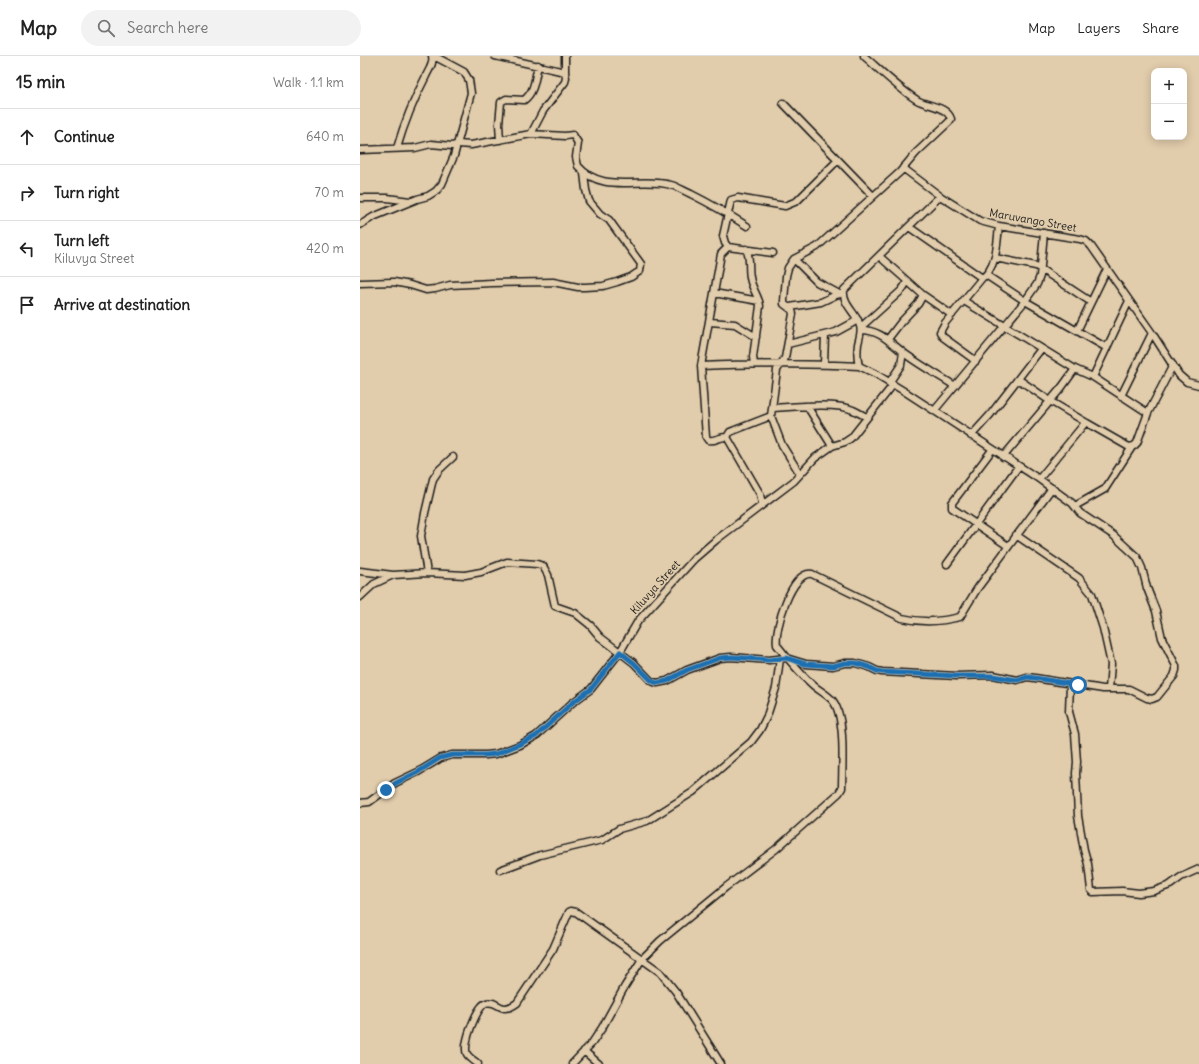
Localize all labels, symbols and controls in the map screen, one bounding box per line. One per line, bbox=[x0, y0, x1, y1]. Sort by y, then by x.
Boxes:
search box bbox=[81, 10, 361, 46]
text: Map bbox=[20, 16, 57, 40]
icon: search bbox=[95, 17, 117, 39]
text: Search here bbox=[127, 18, 208, 37]
text: Map bbox=[1028, 19, 1055, 37]
text: Layers bbox=[1077, 19, 1120, 37]
text: Share bbox=[1142, 19, 1179, 37]
map controls bbox=[1151, 68, 1187, 140]
button: + bbox=[1151, 68, 1187, 104]
text: 15 min bbox=[16, 71, 65, 93]
text: Walk · 1.1 km bbox=[273, 74, 344, 91]
button: − bbox=[1151, 104, 1187, 140]
icon: ahead bbox=[16, 126, 38, 148]
text: Continue bbox=[54, 127, 115, 146]
text: 640 m bbox=[306, 128, 344, 145]
icon: right bbox=[16, 182, 38, 204]
text: Turn right bbox=[54, 183, 119, 202]
text: 70 m bbox=[315, 184, 344, 201]
street label: Maruvango Street bbox=[988, 205, 1078, 235]
text: Turn left bbox=[54, 231, 109, 250]
icon: left bbox=[16, 238, 38, 260]
text: 420 m bbox=[306, 240, 344, 257]
text: Kiluvya Street bbox=[54, 250, 134, 267]
icon: arrive bbox=[16, 294, 38, 316]
text: Arrive at destination bbox=[54, 295, 190, 314]
street label: Kiluvya Street bbox=[627, 557, 683, 617]
route start bbox=[1069, 676, 1087, 694]
route end bbox=[377, 781, 395, 799]

